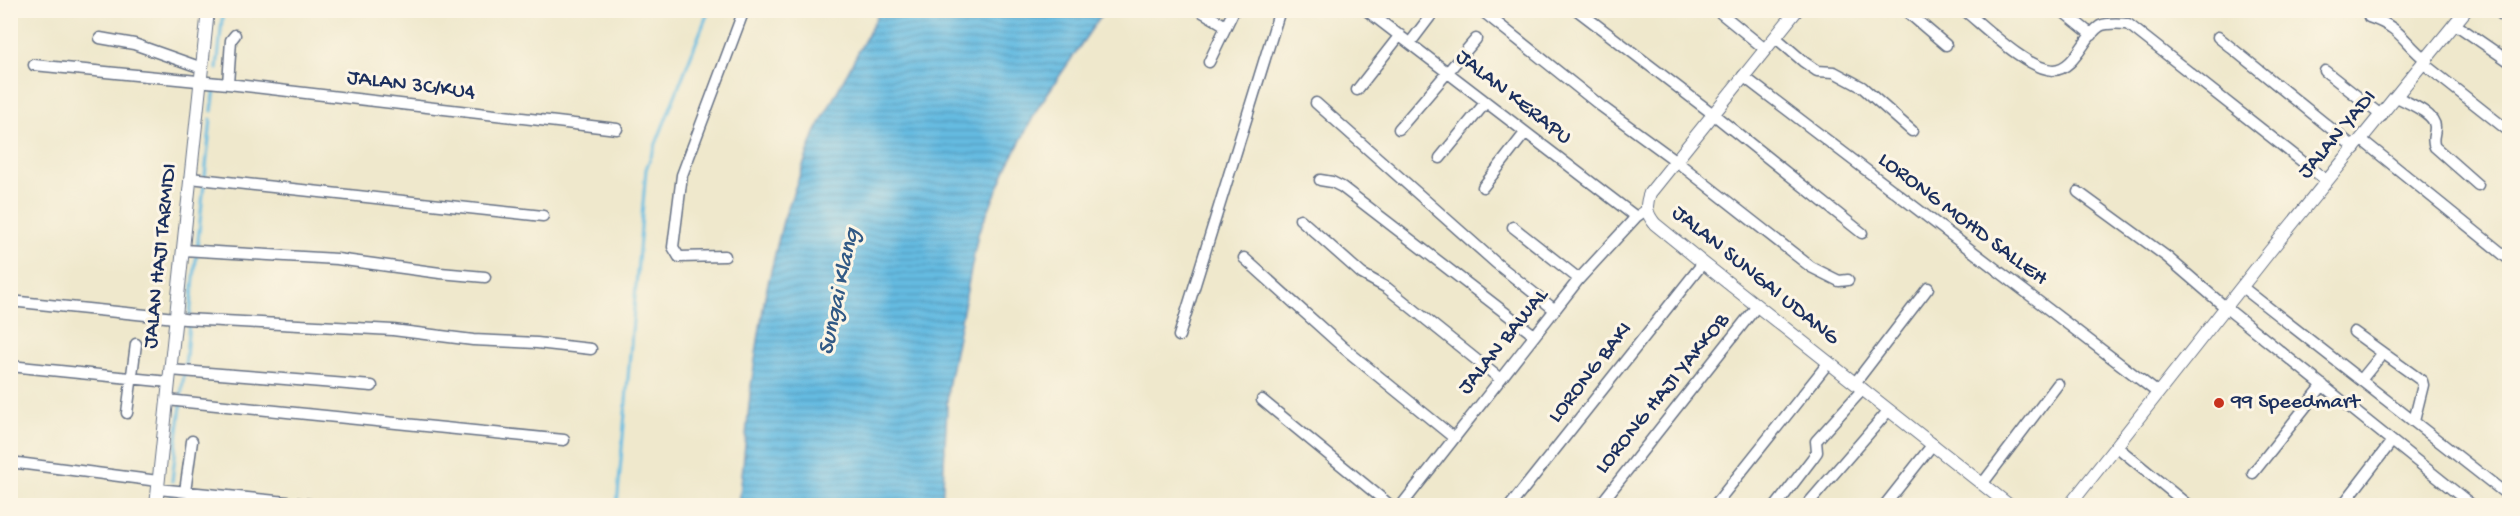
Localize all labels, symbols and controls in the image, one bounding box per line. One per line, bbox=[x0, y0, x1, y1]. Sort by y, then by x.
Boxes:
street label: JALAN KERAPU bbox=[1450, 45, 1576, 151]
street label: JALAN 3C/KU4 bbox=[345, 65, 477, 107]
street label: JALAN YADI bbox=[2293, 85, 2383, 185]
street label: LORONG MOHD SALLEH bbox=[1872, 148, 2052, 293]
street label: JALAN HAJI TARMIDI bbox=[138, 162, 184, 350]
street label: JALAN SUNGAI UDANG bbox=[1666, 200, 1845, 352]
water label: Sungai Klang bbox=[812, 225, 868, 358]
street label: JALAN BAWAL bbox=[1453, 283, 1555, 400]
street label: LORONG HAJI YAKKOB bbox=[1590, 308, 1736, 480]
street label: LORONG BAKI bbox=[1543, 317, 1639, 429]
place label: 99 Speedmart bbox=[2230, 390, 2362, 416]
marker: 99 Speedmart bbox=[2212, 396, 2226, 410]

